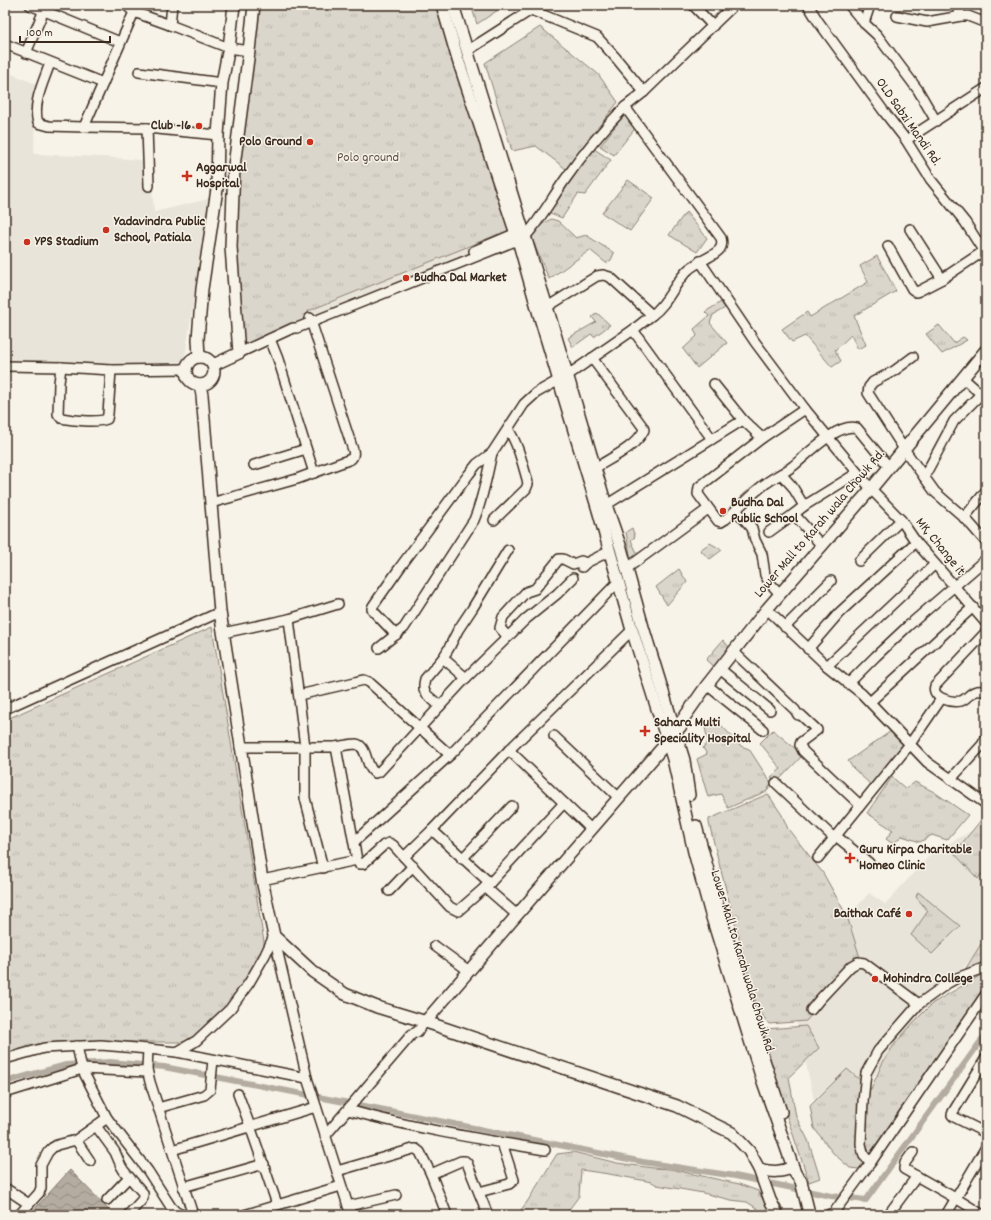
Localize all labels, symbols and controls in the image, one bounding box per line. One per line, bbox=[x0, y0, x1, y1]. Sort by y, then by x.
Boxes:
scale bar bbox=[20, 18, 110, 44]
text: 100 m bbox=[26, 25, 53, 42]
street label: OLD Sabzi Mandi Rd. bbox=[870, 74, 946, 170]
place label: Club -16 bbox=[151, 116, 191, 136]
marker: Club -16 bbox=[194, 121, 204, 131]
place label: Polo Ground bbox=[239, 132, 302, 152]
marker: Polo Ground bbox=[305, 137, 315, 147]
park label: Polo ground bbox=[337, 148, 399, 168]
place label: Aggarwal Hospital bbox=[196, 158, 247, 194]
marker: Aggarwal Hospital bbox=[181, 170, 193, 182]
place label: Yadavindra Public School, Patiala bbox=[113, 212, 206, 248]
marker: Yadavindra Public School, Patiala bbox=[101, 225, 111, 235]
place label: YPS Stadium bbox=[34, 232, 99, 252]
marker: YPS Stadium bbox=[22, 237, 32, 247]
place label: Budha Dal Market bbox=[414, 268, 508, 288]
marker: Budha Dal Market bbox=[401, 273, 411, 283]
street label: Lower Mall to Karah wala Chowk Rd. bbox=[750, 445, 890, 603]
place label: Budha Dal Public School bbox=[731, 493, 799, 529]
marker: Budha Dal Public School bbox=[718, 506, 728, 516]
street label: MK, Change it bbox=[910, 513, 970, 581]
place label: Sahara Multi Speciality Hospital bbox=[654, 713, 752, 749]
marker: Sahara Multi Speciality Hospital bbox=[639, 725, 651, 737]
place label: Guru Kirpa Charitable Homeo Clinic bbox=[859, 840, 972, 876]
marker: Guru Kirpa Charitable Homeo Clinic bbox=[844, 852, 856, 864]
street label: Lower Mall to Karah wala Chowk Rd. bbox=[704, 868, 780, 1056]
place label: Baithak Café bbox=[834, 904, 901, 924]
marker: Baithak Café bbox=[904, 909, 914, 919]
place label: Mohindra College bbox=[883, 969, 973, 989]
marker: Mohindra College bbox=[870, 974, 880, 984]

